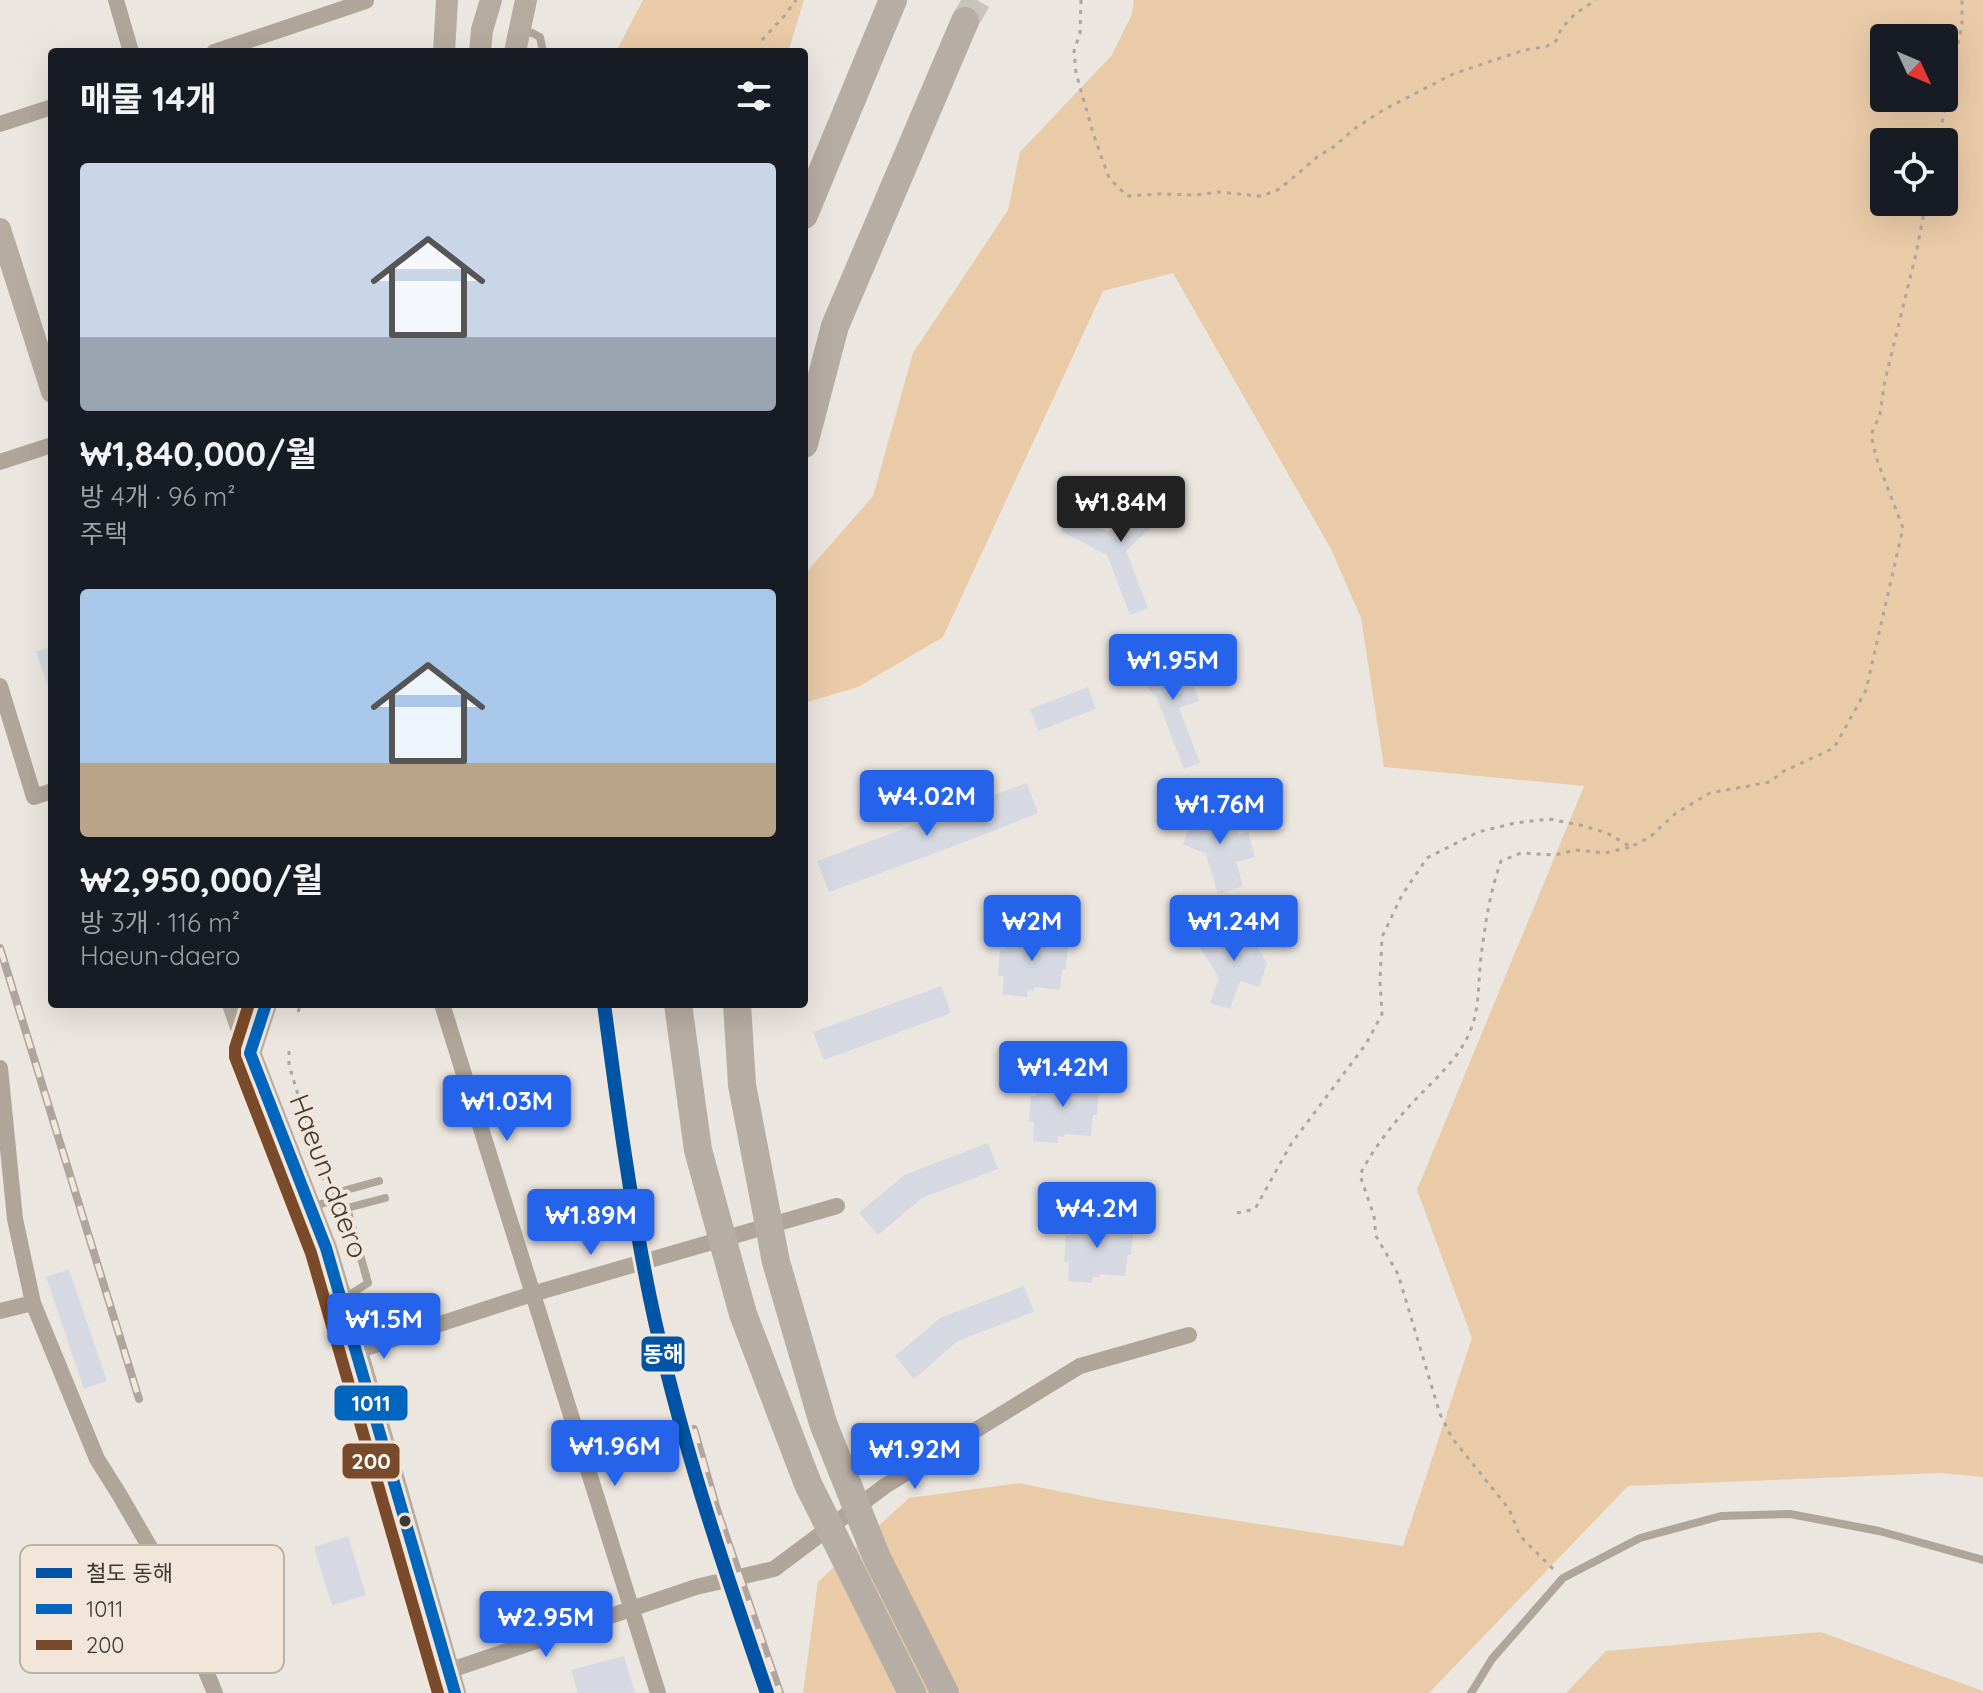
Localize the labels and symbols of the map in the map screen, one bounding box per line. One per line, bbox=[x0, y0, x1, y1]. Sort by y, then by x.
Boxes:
north arrow bbox=[1870, 24, 1958, 112]
pin: ₩1.84M bbox=[1056, 476, 1186, 544]
pin: ₩1.95M bbox=[1108, 634, 1238, 702]
pin: ₩4.02M bbox=[862, 770, 992, 838]
pin: ₩1.76M bbox=[1155, 778, 1285, 846]
pin: ₩2M bbox=[993, 895, 1071, 963]
pin: ₩1.24M bbox=[1169, 895, 1299, 963]
pin: ₩1.42M bbox=[998, 1041, 1128, 1109]
pin: ₩1.03M bbox=[442, 1075, 572, 1143]
street label: Haeun-daero bbox=[282, 1089, 377, 1263]
pin: ₩4.2M bbox=[1041, 1182, 1153, 1250]
pin: ₩1.89M bbox=[526, 1189, 656, 1257]
pin: ₩1.5M bbox=[328, 1293, 440, 1361]
line badge: 동해 bbox=[640, 1335, 686, 1373]
text: 동해 bbox=[643, 1340, 683, 1368]
line badge: 1011 bbox=[333, 1384, 409, 1422]
text: 1011 bbox=[351, 1389, 391, 1417]
pin: ₩1.96M bbox=[550, 1420, 680, 1488]
pin: ₩1.92M bbox=[850, 1423, 980, 1491]
line badge: 200 bbox=[341, 1442, 401, 1480]
text: 200 bbox=[351, 1447, 391, 1475]
unlabelled marker bbox=[397, 1513, 413, 1529]
legend bbox=[20, 1545, 284, 1673]
text: 철도 동해 bbox=[86, 1559, 173, 1587]
pin: ₩2.95M bbox=[481, 1591, 611, 1659]
text: 1011 bbox=[86, 1595, 124, 1623]
text: 200 bbox=[86, 1631, 124, 1659]

